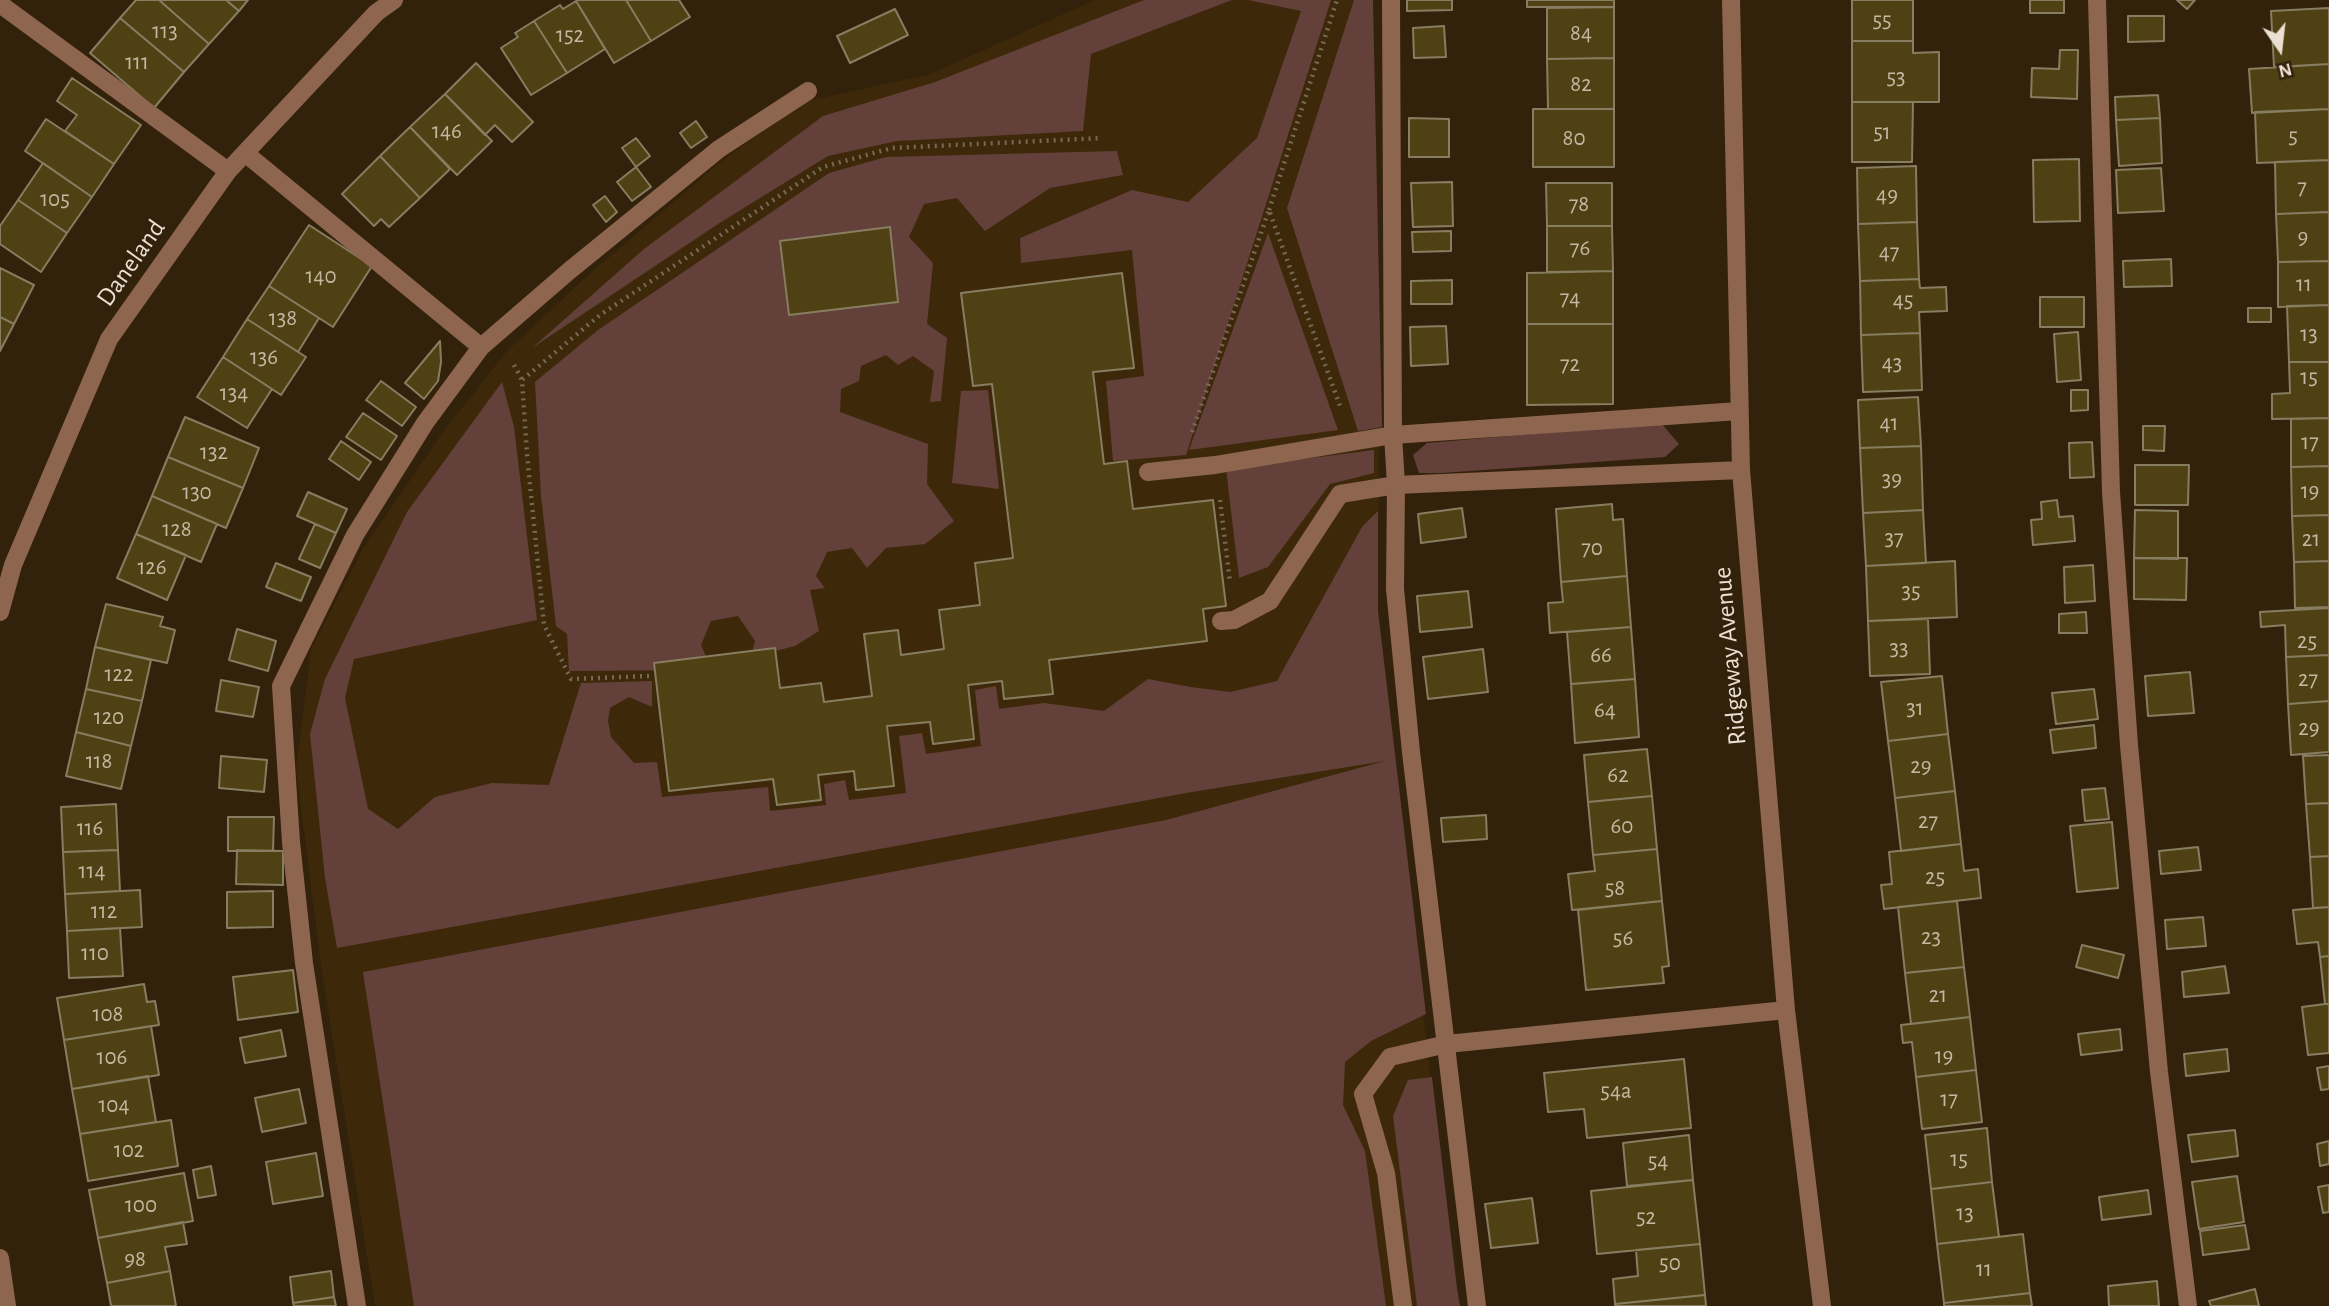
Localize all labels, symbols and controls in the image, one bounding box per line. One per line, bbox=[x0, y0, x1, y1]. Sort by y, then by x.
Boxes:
house number: 55 bbox=[1872, 6, 1892, 34]
north arrow bbox=[2245, 14, 2315, 84]
house number: 113 bbox=[152, 17, 178, 45]
house number: 84 bbox=[1570, 19, 1592, 47]
house number: 152 bbox=[556, 21, 584, 49]
house number: 111 bbox=[125, 48, 149, 76]
text: N bbox=[2276, 59, 2294, 81]
house number: 53 bbox=[1886, 63, 1906, 91]
house number: 82 bbox=[1570, 70, 1592, 98]
house number: 146 bbox=[432, 117, 462, 145]
house number: 51 bbox=[1873, 118, 1891, 146]
house number: 5 bbox=[2288, 122, 2298, 150]
house number: 80 bbox=[1562, 124, 1586, 152]
house number: 7 bbox=[2297, 173, 2307, 201]
house number: 49 bbox=[1876, 181, 1898, 209]
house number: 105 bbox=[40, 185, 70, 213]
house number: 78 bbox=[1569, 190, 1589, 218]
street label: Daneland bbox=[90, 214, 172, 312]
house number: 9 bbox=[2298, 223, 2308, 251]
house number: 76 bbox=[1570, 234, 1590, 262]
house number: 47 bbox=[1879, 238, 1899, 266]
house number: 140 bbox=[305, 262, 337, 290]
house number: 11 bbox=[2296, 270, 2312, 298]
house number: 74 bbox=[1560, 284, 1580, 312]
house number: 45 bbox=[1893, 286, 1913, 314]
house number: 138 bbox=[269, 304, 297, 332]
house number: 13 bbox=[2300, 320, 2318, 348]
house number: 136 bbox=[250, 343, 278, 371]
house number: 43 bbox=[1882, 349, 1902, 377]
house number: 72 bbox=[1560, 350, 1580, 378]
house number: 15 bbox=[2300, 363, 2318, 391]
house number: 134 bbox=[220, 379, 248, 407]
house number: 41 bbox=[1880, 409, 1898, 437]
house number: 17 bbox=[2301, 428, 2319, 456]
house number: 132 bbox=[200, 438, 228, 466]
house number: 39 bbox=[1882, 465, 1902, 493]
house number: 19 bbox=[2301, 477, 2319, 505]
house number: 130 bbox=[182, 478, 212, 506]
house number: 128 bbox=[162, 515, 192, 543]
house number: 37 bbox=[1884, 524, 1904, 552]
house number: 21 bbox=[2302, 525, 2320, 553]
house number: 70 bbox=[1581, 534, 1603, 562]
house number: 126 bbox=[137, 553, 167, 581]
street label: Ridgeway Avenue bbox=[1707, 566, 1753, 746]
house number: 35 bbox=[1901, 577, 1921, 605]
house number: 25 bbox=[2297, 627, 2317, 655]
house number: 33 bbox=[1890, 634, 1908, 662]
house number: 66 bbox=[1590, 641, 1612, 669]
house number: 122 bbox=[105, 660, 133, 688]
house number: 27 bbox=[2298, 665, 2318, 693]
house number: 31 bbox=[1906, 694, 1924, 722]
house number: 64 bbox=[1594, 696, 1616, 724]
house number: 120 bbox=[94, 703, 124, 731]
house number: 29 bbox=[2298, 714, 2320, 742]
house number: 118 bbox=[86, 747, 112, 775]
house number: 29 bbox=[1910, 752, 1932, 780]
house number: 62 bbox=[1607, 761, 1629, 789]
house number: 27 bbox=[1918, 807, 1938, 835]
house number: 60 bbox=[1611, 812, 1633, 840]
house number: 116 bbox=[77, 814, 103, 842]
house number: 114 bbox=[79, 857, 105, 885]
house number: 25 bbox=[1925, 863, 1945, 891]
house number: 58 bbox=[1605, 874, 1625, 902]
house number: 112 bbox=[91, 897, 117, 925]
house number: 23 bbox=[1921, 923, 1941, 951]
house number: 56 bbox=[1613, 924, 1633, 952]
house number: 110 bbox=[81, 939, 109, 967]
house number: 21 bbox=[1929, 981, 1947, 1009]
house number: 108 bbox=[93, 1000, 123, 1028]
house number: 19 bbox=[1935, 1042, 1953, 1070]
house number: 106 bbox=[97, 1043, 127, 1071]
house number: 54a bbox=[1600, 1077, 1632, 1105]
house number: 17 bbox=[1940, 1085, 1958, 1113]
house number: 104 bbox=[98, 1091, 130, 1119]
house number: 102 bbox=[114, 1136, 144, 1164]
house number: 15 bbox=[1950, 1145, 1968, 1173]
house number: 54 bbox=[1648, 1147, 1668, 1175]
house number: 100 bbox=[125, 1191, 157, 1219]
house number: 13 bbox=[1956, 1199, 1974, 1227]
house number: 52 bbox=[1636, 1203, 1656, 1231]
house number: 98 bbox=[124, 1245, 146, 1273]
house number: 50 bbox=[1659, 1249, 1681, 1277]
house number: 11 bbox=[1976, 1255, 1992, 1283]

